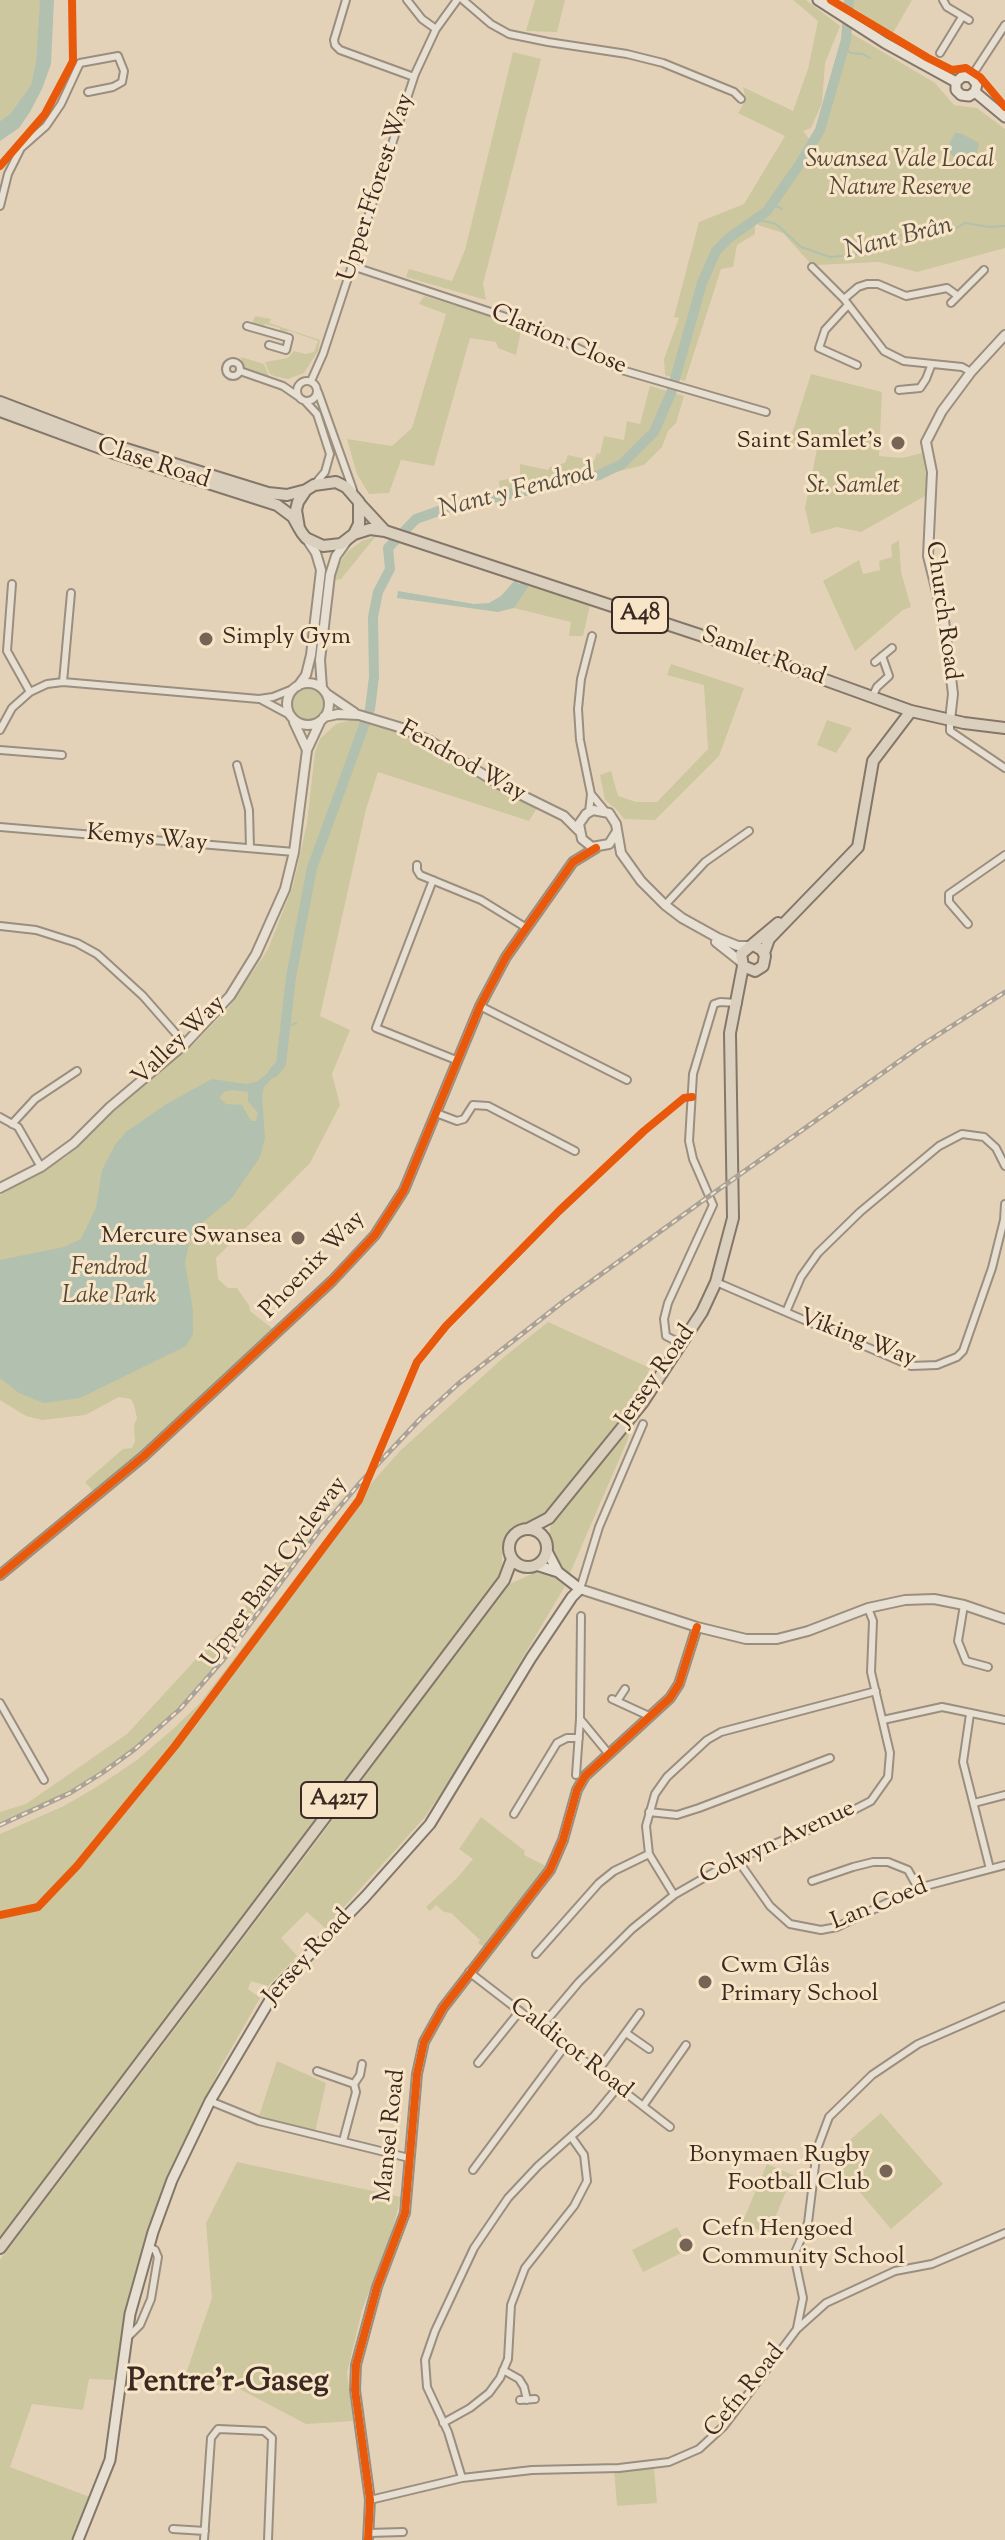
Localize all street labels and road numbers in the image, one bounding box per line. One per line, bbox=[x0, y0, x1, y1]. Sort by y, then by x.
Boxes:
street label: Upper Fforest Way bbox=[334, 90, 422, 286]
street label: Clarion Close bbox=[486, 300, 630, 382]
street label: Clase Road bbox=[93, 433, 213, 497]
street label: Church Road bbox=[917, 540, 965, 682]
road number: A48 bbox=[612, 597, 668, 633]
street label: Samlet Road bbox=[697, 622, 829, 694]
street label: Fendrod Way bbox=[394, 716, 530, 810]
street label: Kemys Way bbox=[85, 820, 209, 860]
street label: Valley Way bbox=[128, 991, 232, 1093]
street label: Phoenix Way bbox=[255, 1206, 373, 1326]
street label: Viking Way bbox=[794, 1304, 920, 1376]
street label: Jersey Road bbox=[611, 1320, 703, 1434]
street label: Upper Bank Cycleway bbox=[197, 1472, 355, 1674]
road number: A4217 bbox=[301, 1782, 377, 1818]
street label: Colwyn Avenue bbox=[696, 1796, 860, 1892]
street label: Lan Coed bbox=[828, 1874, 932, 1938]
street label: Jersey Road bbox=[259, 1904, 359, 2012]
street label: Caldicot Road bbox=[503, 1993, 637, 2107]
street label: Mansel Road bbox=[371, 2068, 413, 2204]
street label: Cefn Road bbox=[700, 2340, 792, 2444]

